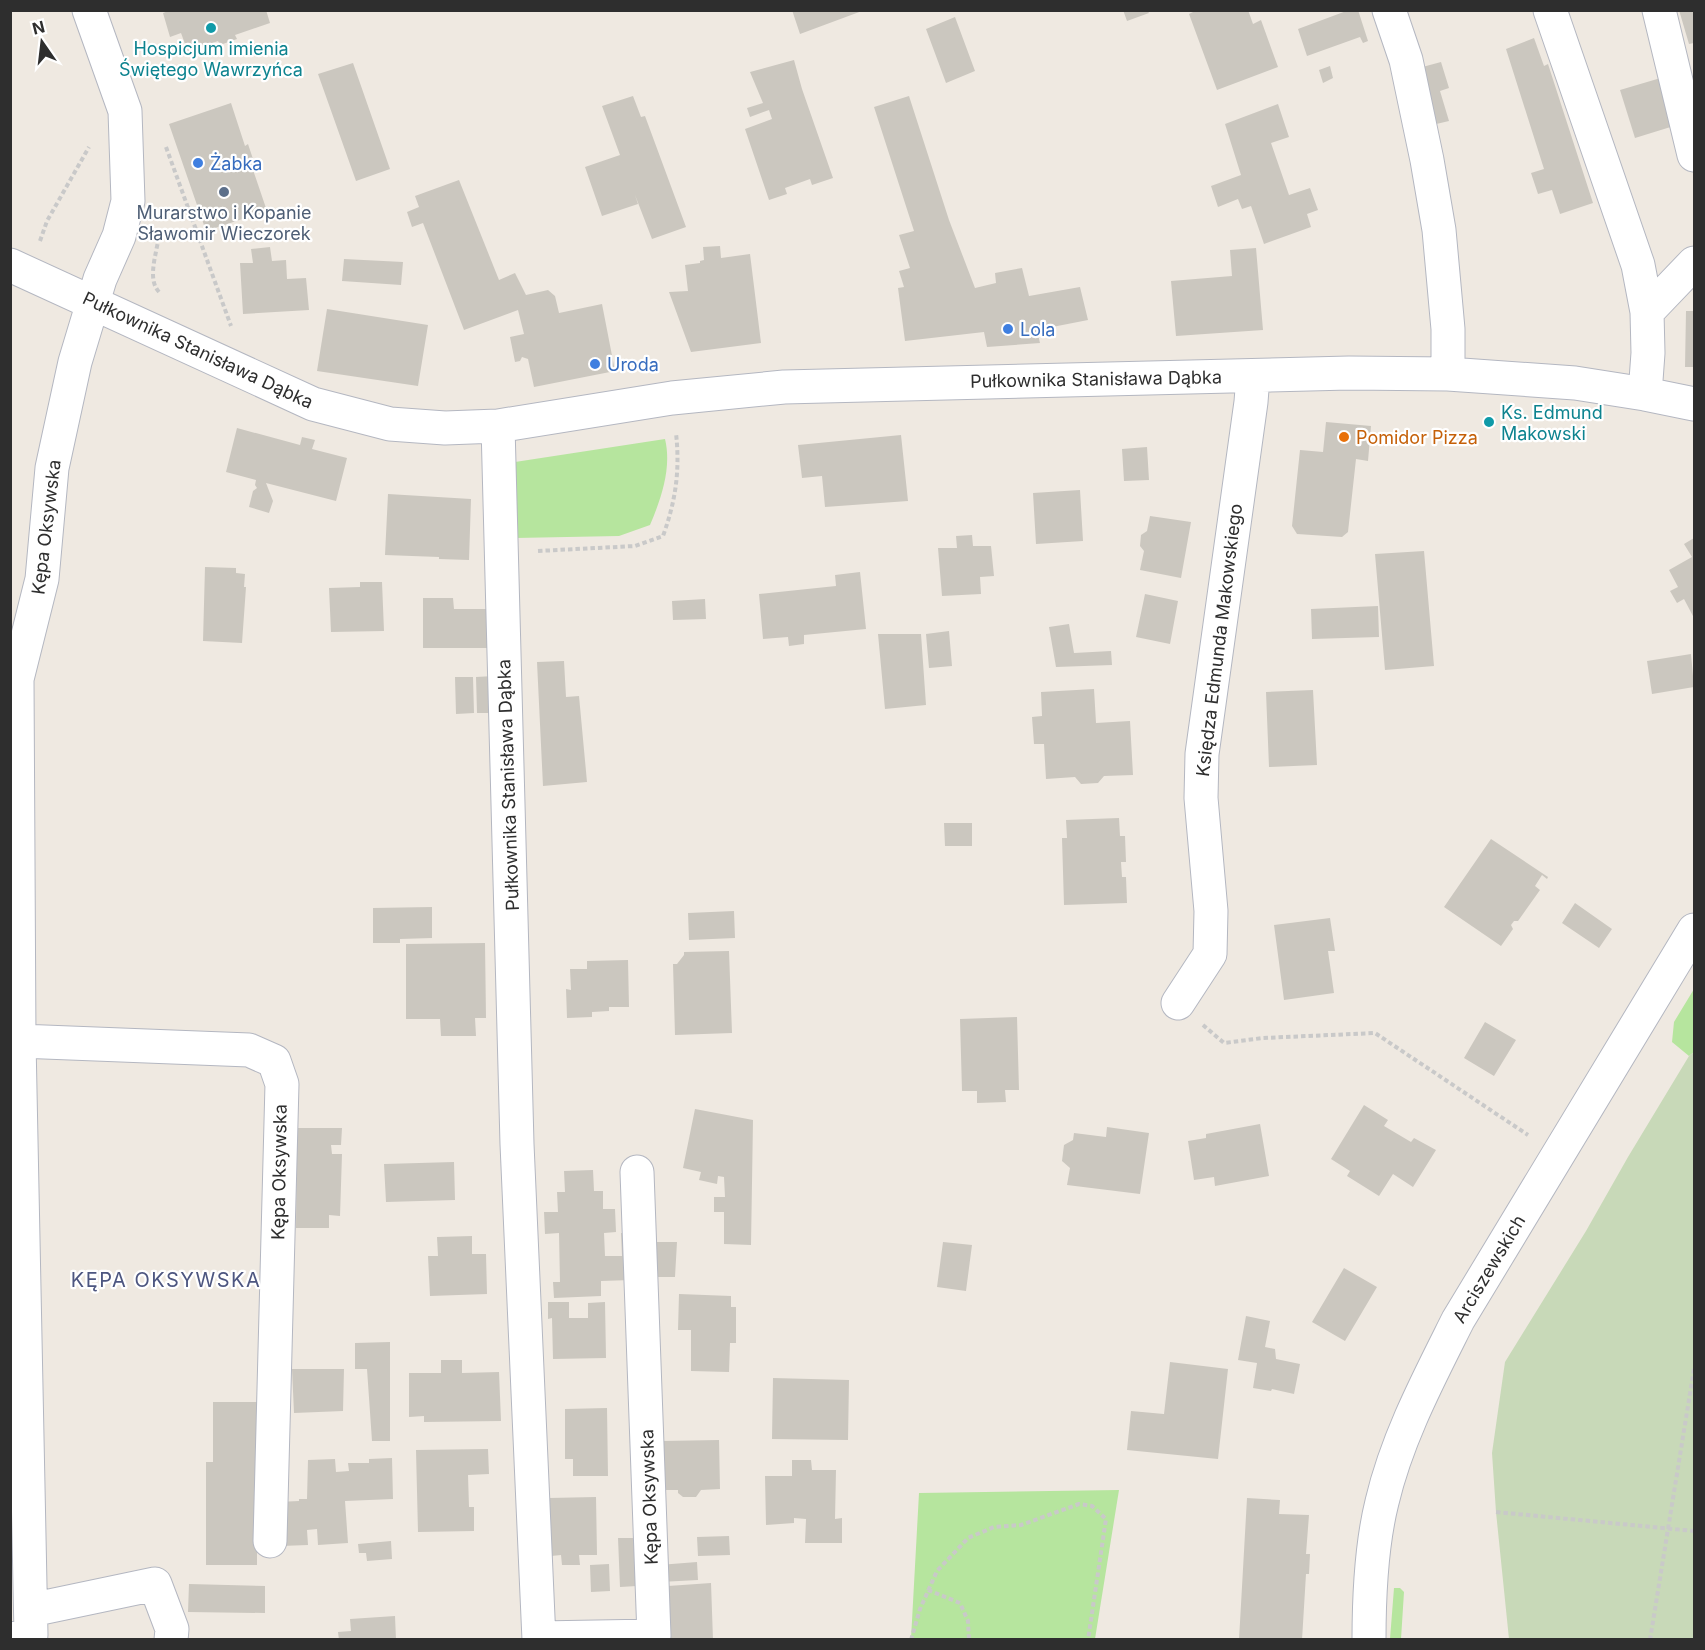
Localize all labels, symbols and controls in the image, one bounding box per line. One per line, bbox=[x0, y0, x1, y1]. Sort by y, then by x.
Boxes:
north arrow bbox=[12, 12, 72, 72]
text: N bbox=[30, 16, 47, 39]
marker: Hospicjum imienia Świętego Wawrzyńca bbox=[204, 21, 218, 35]
place label: Hospicjum imienia Świętego Wawrzyńca bbox=[119, 38, 303, 80]
place label: Żabka bbox=[210, 152, 262, 174]
marker: Żabka bbox=[191, 156, 205, 170]
marker: Murarstwo i Kopanie Sławomir Wieczorek bbox=[217, 185, 231, 199]
place label: Murarstwo i Kopanie Sławomir Wieczorek bbox=[137, 202, 311, 244]
street label: Pułkownika Stanisława Dąbka bbox=[79, 287, 317, 413]
place label: Lola bbox=[1020, 319, 1055, 340]
marker: Lola bbox=[1001, 322, 1015, 336]
place label: Uroda bbox=[607, 354, 659, 375]
marker: Uroda bbox=[588, 357, 602, 371]
street label: Pułkownika Stanisława Dąbka bbox=[970, 366, 1222, 392]
place label: Ks. Edmund Makowski bbox=[1501, 402, 1603, 444]
marker: Ks. Edmund Makowski bbox=[1482, 415, 1496, 429]
place label: Pomidor Pizza bbox=[1356, 427, 1478, 448]
marker: Pomidor Pizza bbox=[1337, 430, 1351, 444]
street label: Kępa Oksywska bbox=[27, 458, 65, 596]
street label: Księdza Edmunda Makowskiego bbox=[1192, 502, 1246, 778]
street label: Pułkownika Stanisława Dąbka bbox=[493, 659, 523, 911]
street label: Kępa Oksywska bbox=[267, 1104, 291, 1240]
street label: Arciszewskich bbox=[1449, 1211, 1529, 1327]
district label: KĘPA OKSYWSKA bbox=[71, 1268, 261, 1292]
street label: Kępa Oksywska bbox=[636, 1429, 662, 1565]

